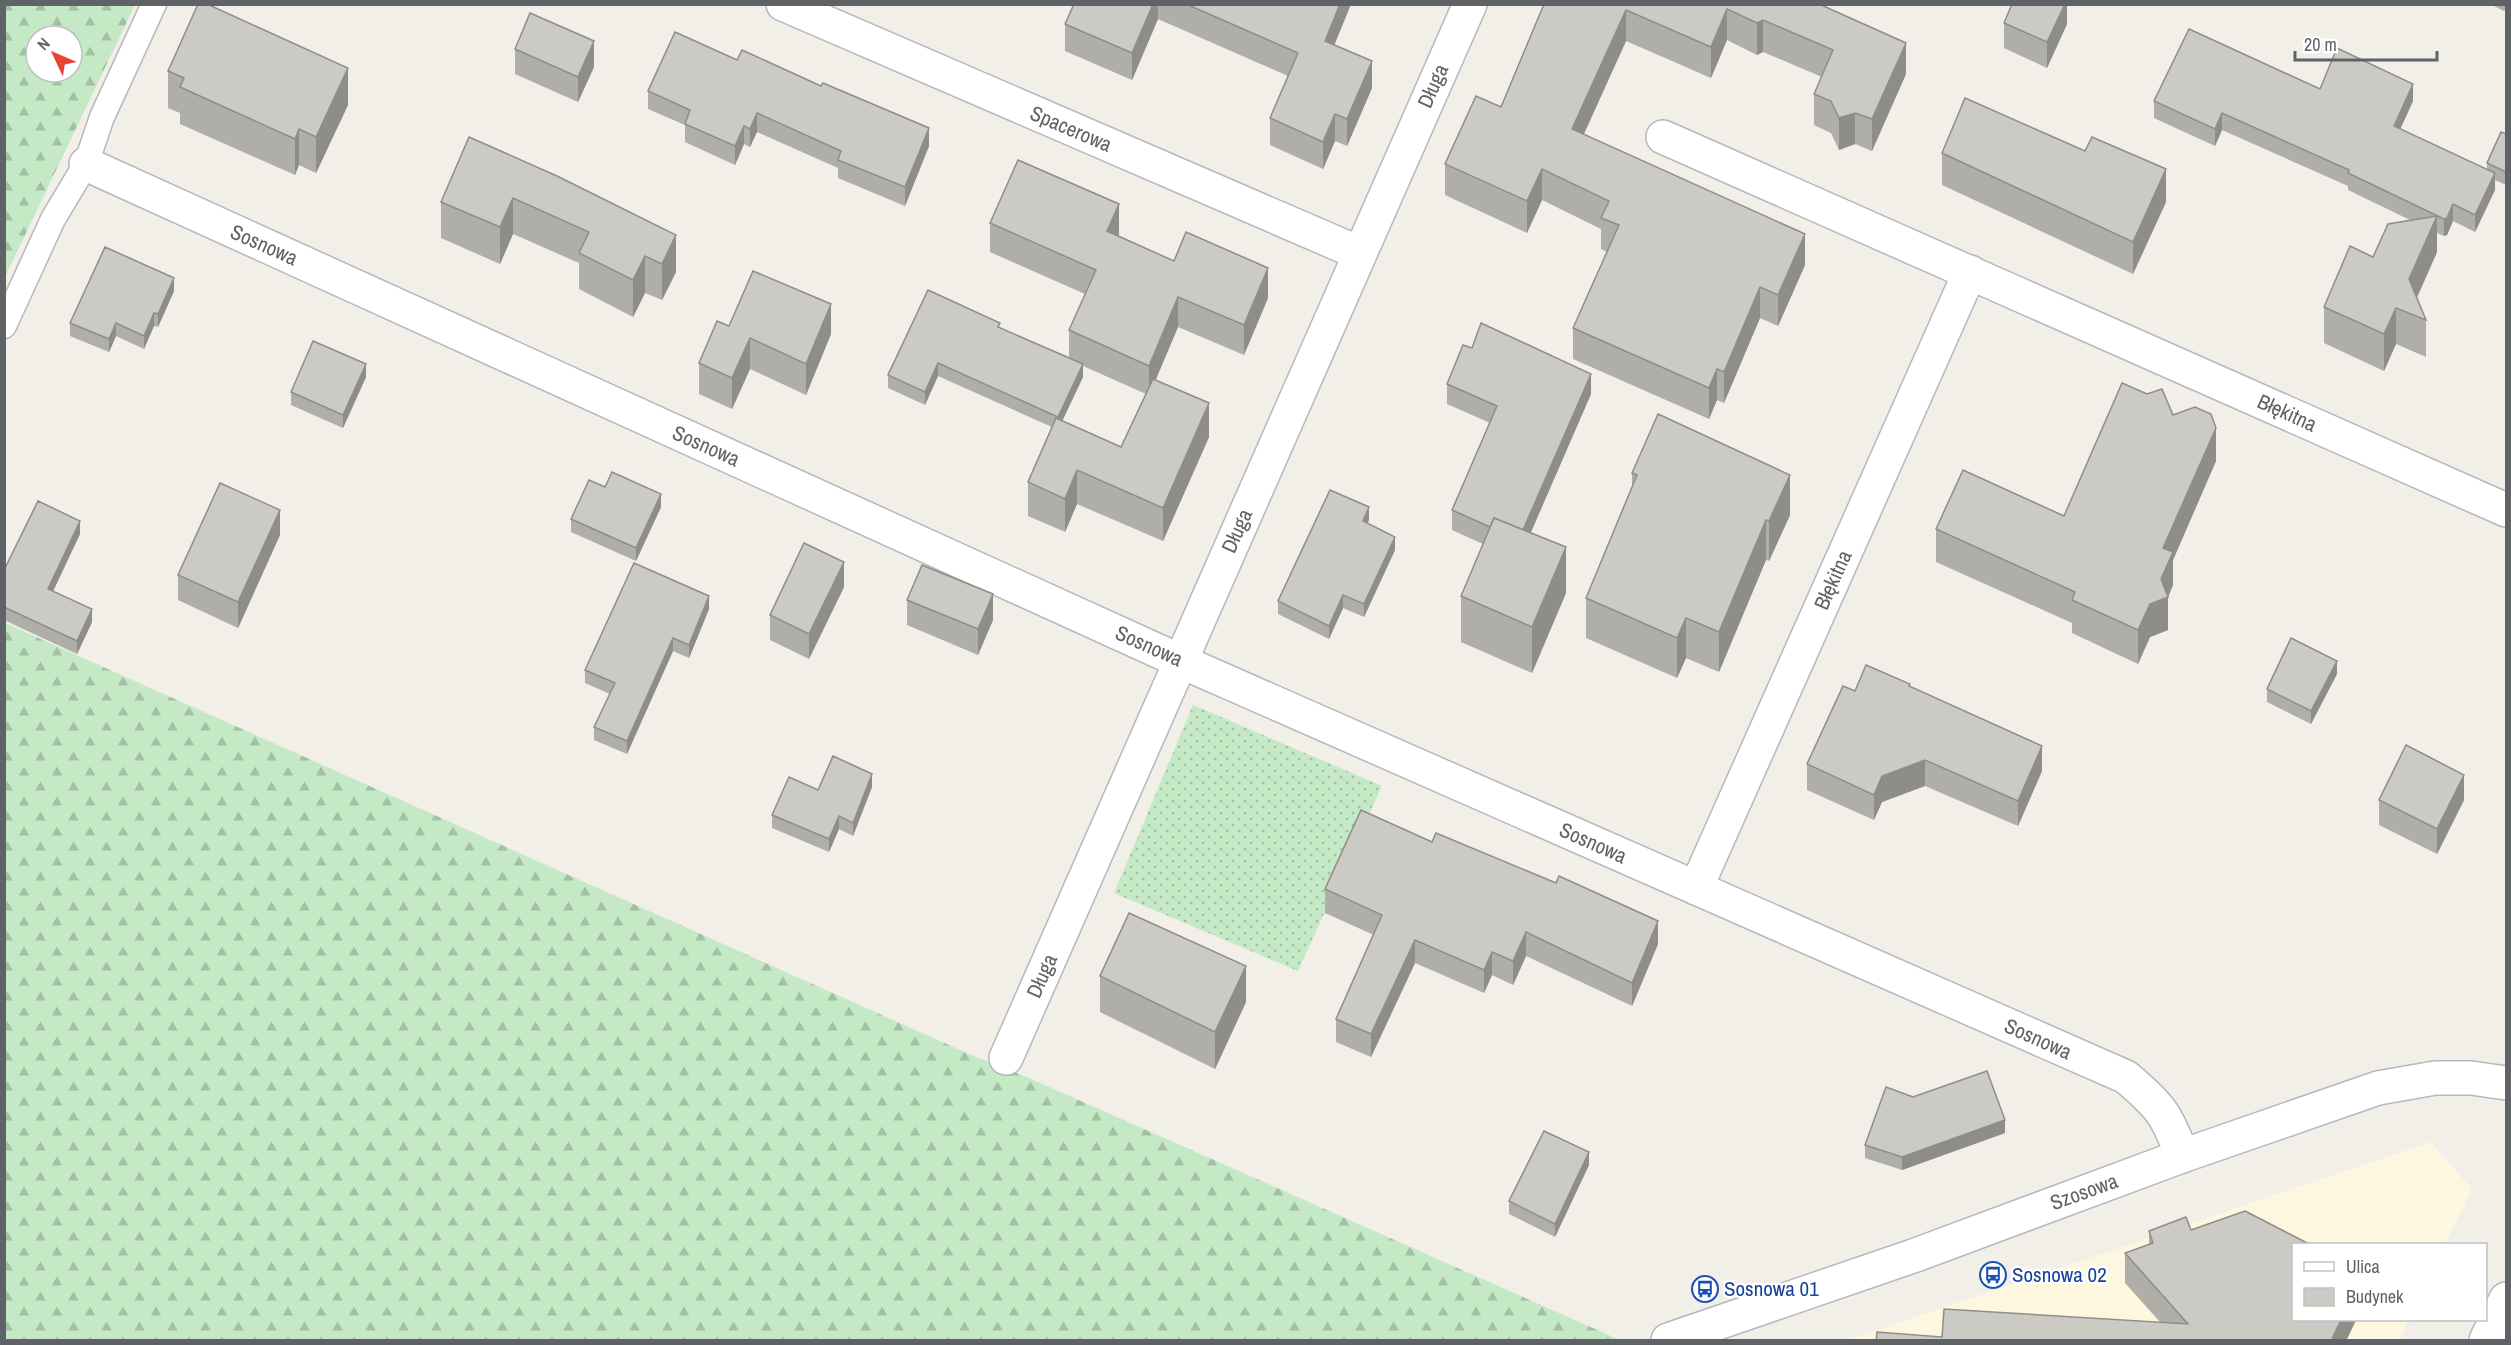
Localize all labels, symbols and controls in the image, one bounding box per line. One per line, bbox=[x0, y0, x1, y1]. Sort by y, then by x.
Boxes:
north arrow bbox=[24, 24, 84, 84]
scale bar bbox=[2295, 24, 2438, 62]
text: 20 m bbox=[2304, 32, 2337, 57]
text: N bbox=[32, 33, 54, 55]
street label: Długa bbox=[1410, 59, 1455, 112]
street label: Spacerowa bbox=[1026, 98, 1117, 159]
street label: Sosnowa bbox=[226, 217, 303, 272]
street label: Błękitna bbox=[2253, 387, 2322, 439]
street label: Sosnowa bbox=[668, 418, 745, 473]
street label: Długa bbox=[1214, 504, 1259, 557]
street label: Błękitna bbox=[1807, 545, 1859, 614]
street label: Sosnowa bbox=[1111, 618, 1188, 673]
street label: Sosnowa bbox=[1555, 815, 1632, 870]
street label: Długa bbox=[1019, 949, 1064, 1002]
street label: Sosnowa bbox=[2000, 1011, 2077, 1066]
street label: Szosowa bbox=[2046, 1166, 2122, 1217]
legend bbox=[2292, 1243, 2487, 1321]
text: Ulica bbox=[2346, 1254, 2380, 1279]
bus stop icon: Sosnowa 02 bbox=[1978, 1260, 2008, 1290]
place label: Sosnowa 02 bbox=[2012, 1260, 2107, 1289]
bus stop icon: Sosnowa 01 bbox=[1690, 1274, 1720, 1304]
place label: Sosnowa 01 bbox=[1724, 1274, 1819, 1303]
text: Budynek bbox=[2346, 1284, 2404, 1309]

